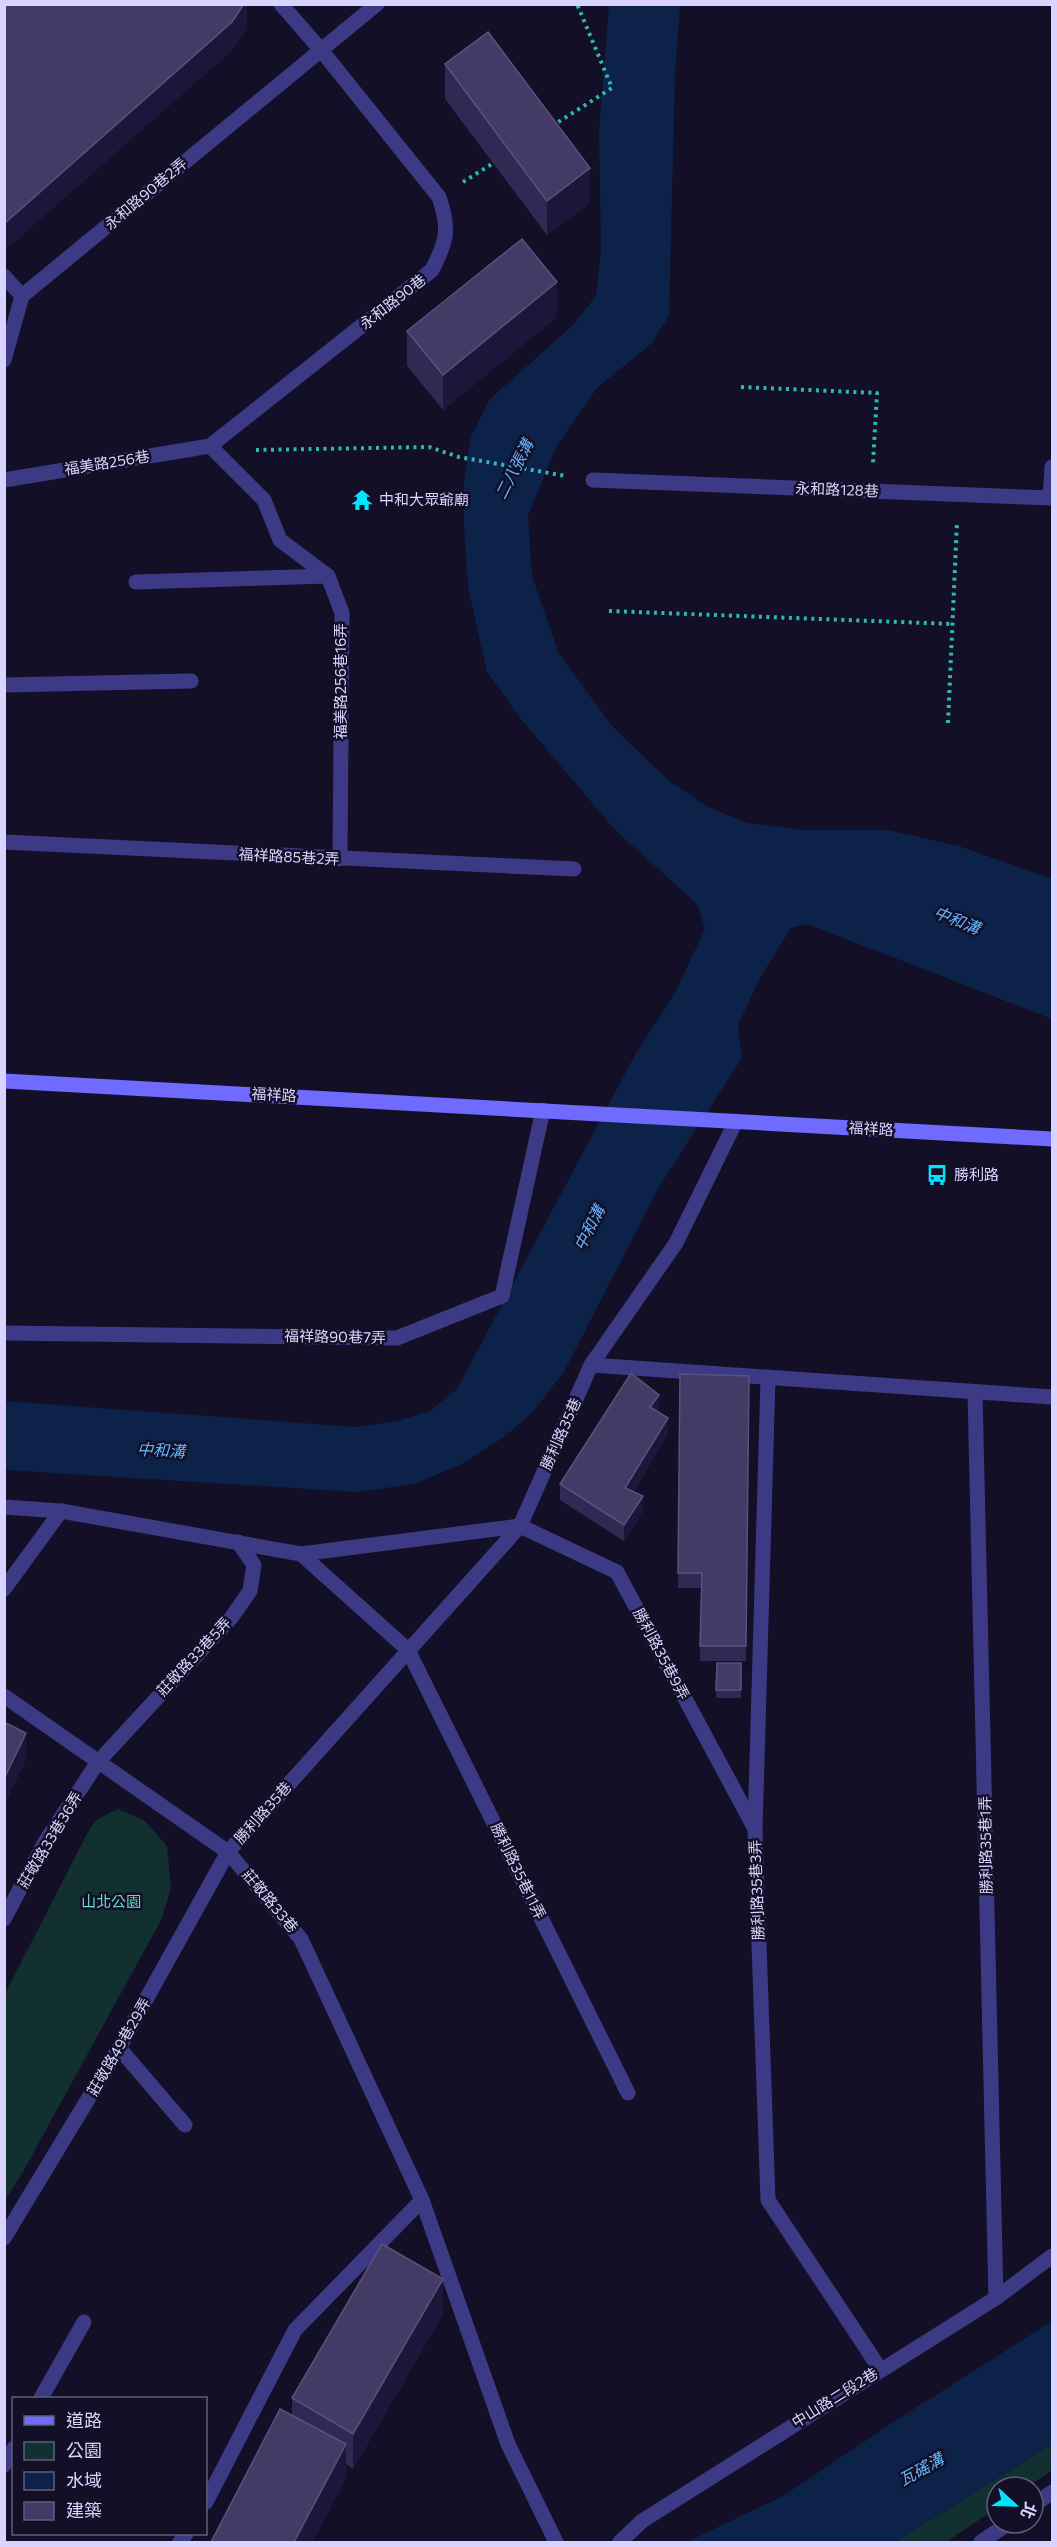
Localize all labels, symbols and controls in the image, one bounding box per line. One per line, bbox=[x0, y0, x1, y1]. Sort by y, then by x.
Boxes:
street label: 永和路90巷2弄 bbox=[100, 153, 190, 233]
street label: 永和路90巷 bbox=[356, 270, 429, 333]
water label: 二八張溝 bbox=[491, 434, 537, 502]
street label: 福美路256巷 bbox=[63, 446, 151, 478]
street label: 永和路128巷 bbox=[795, 479, 879, 499]
temple icon: 中和大眾爺廟 bbox=[350, 488, 374, 512]
place label: 中和大眾爺廟 bbox=[379, 490, 469, 508]
street label: 福美路256巷16弄 bbox=[331, 623, 349, 739]
street label: 福祥路85巷2弄 bbox=[238, 844, 340, 868]
water label: 中和溝 bbox=[931, 902, 985, 938]
street label: 福祥路 bbox=[251, 1084, 297, 1104]
street label: 福祥路 bbox=[848, 1118, 894, 1138]
bus stop icon: 勝利路 bbox=[925, 1163, 949, 1187]
place label: 勝利路 bbox=[954, 1165, 999, 1183]
water label: 中和溝 bbox=[569, 1200, 609, 1253]
street label: 福祥路90巷7弄 bbox=[284, 1326, 386, 1346]
street label: 勝利路35巷 bbox=[536, 1395, 584, 1473]
water label: 中和溝 bbox=[137, 1439, 187, 1460]
street label: 勝利路35巷9弄 bbox=[630, 1605, 694, 1702]
street label: 莊敬路33巷5弄 bbox=[152, 1613, 234, 1699]
street label: 勝利路35巷 bbox=[230, 1778, 295, 1847]
street label: 莊敬路33巷36弄 bbox=[13, 1788, 85, 1891]
street label: 勝利路35巷1弄 bbox=[975, 1796, 995, 1894]
street label: 勝利路35巷11弄 bbox=[488, 1819, 550, 1922]
street label: 勝利路35巷3弄 bbox=[745, 1839, 767, 1941]
street label: 莊敬路33巷 bbox=[239, 1865, 302, 1936]
park label: 山北公園 bbox=[81, 1892, 141, 1910]
street label: 莊敬路49巷29弄 bbox=[83, 1994, 154, 2099]
street label: 中山路二段2巷 bbox=[788, 2363, 881, 2431]
legend bbox=[12, 2397, 207, 2535]
text: 道路 bbox=[66, 2409, 102, 2431]
text: 公園 bbox=[66, 2439, 102, 2461]
water label: 瓦磘溝 bbox=[895, 2448, 948, 2489]
text: 水域 bbox=[66, 2469, 102, 2491]
north arrow bbox=[985, 2475, 1045, 2535]
text: 建築 bbox=[66, 2499, 102, 2521]
text: 北 bbox=[1018, 2500, 1041, 2522]

